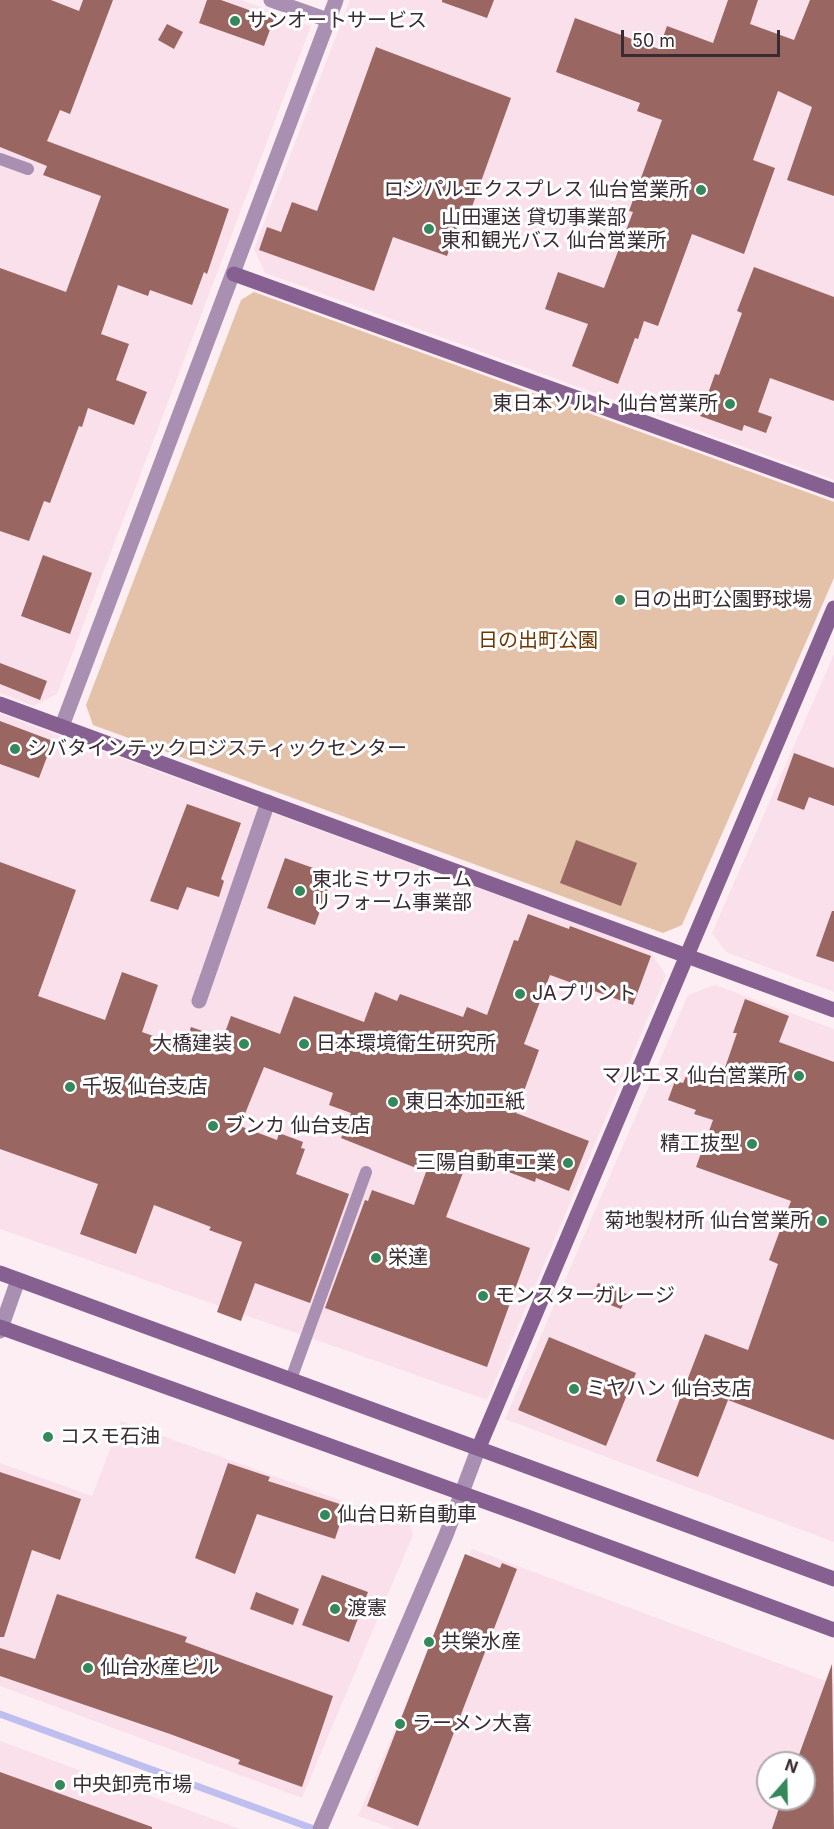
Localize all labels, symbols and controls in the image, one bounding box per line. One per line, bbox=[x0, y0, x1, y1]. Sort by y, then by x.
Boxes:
place label: サンオートサービス bbox=[247, 9, 427, 33]
marker: サンオートサービス bbox=[228, 14, 242, 28]
scale bar bbox=[624, 18, 783, 56]
text: 50 m bbox=[632, 30, 675, 51]
place label: ロジパルエクスプレス 仙台営業所 bbox=[383, 178, 689, 202]
marker: ロジパルエクスプレス 仙台営業所 bbox=[694, 183, 708, 197]
place label: 山田運送 貸切事業部 東和観光バス 仙台営業所 bbox=[441, 206, 667, 253]
marker: 山田運送 貸切事業部 東和観光バス 仙台営業所 bbox=[422, 222, 436, 236]
place label: 東日本ソルト 仙台営業所 bbox=[492, 392, 718, 416]
marker: 東日本ソルト 仙台営業所 bbox=[723, 397, 737, 411]
place label: 日の出町公園野球場 bbox=[632, 588, 812, 612]
marker: 日の出町公園野球場 bbox=[613, 593, 627, 607]
park label: 日の出町公園 bbox=[478, 629, 598, 653]
place label: シバタインテックロジスティックセンター bbox=[27, 737, 407, 761]
marker: シバタインテックロジスティックセンター bbox=[8, 742, 22, 756]
place label: 東北ミサワホーム リフォーム事業部 bbox=[312, 868, 472, 915]
marker: 東北ミサワホーム リフォーム事業部 bbox=[293, 884, 307, 898]
place label: JAプリント bbox=[532, 982, 637, 1006]
marker: JAプリント bbox=[513, 987, 527, 1001]
place label: 大橋建装 bbox=[152, 1032, 232, 1056]
place label: 日本環境衛生研究所 bbox=[316, 1032, 496, 1056]
marker: 大橋建装 bbox=[237, 1037, 251, 1051]
marker: 日本環境衛生研究所 bbox=[297, 1037, 311, 1051]
place label: マルエヌ 仙台営業所 bbox=[601, 1064, 787, 1088]
marker: マルエヌ 仙台営業所 bbox=[792, 1069, 806, 1083]
place label: 千坂 仙台支店 bbox=[82, 1075, 208, 1099]
marker: 千坂 仙台支店 bbox=[63, 1080, 77, 1094]
place label: 東日本加工紙 bbox=[405, 1090, 525, 1114]
marker: 東日本加工紙 bbox=[386, 1095, 400, 1109]
place label: ブンカ 仙台支店 bbox=[225, 1114, 371, 1138]
marker: ブンカ 仙台支店 bbox=[206, 1119, 220, 1133]
place label: 精工抜型 bbox=[660, 1132, 740, 1156]
marker: 精工抜型 bbox=[745, 1137, 759, 1151]
place label: 三陽自動車工業 bbox=[416, 1151, 556, 1175]
marker: 三陽自動車工業 bbox=[561, 1156, 575, 1170]
place label: 菊地製材所 仙台営業所 bbox=[604, 1209, 810, 1233]
marker: 菊地製材所 仙台営業所 bbox=[815, 1214, 829, 1228]
place label: 栄達 bbox=[388, 1246, 428, 1270]
marker: 栄達 bbox=[369, 1251, 383, 1265]
place label: モンスターガレージ bbox=[495, 1284, 675, 1308]
marker: モンスターガレージ bbox=[476, 1289, 490, 1303]
place label: ミヤハン 仙台支店 bbox=[586, 1377, 752, 1401]
marker: ミヤハン 仙台支店 bbox=[567, 1382, 581, 1396]
place label: コスモ石油 bbox=[60, 1425, 160, 1449]
marker: コスモ石油 bbox=[41, 1430, 55, 1444]
place label: 仙台日新自動車 bbox=[337, 1503, 477, 1527]
marker: 仙台日新自動車 bbox=[318, 1508, 332, 1522]
place label: 渡憲 bbox=[347, 1597, 387, 1621]
marker: 渡憲 bbox=[328, 1602, 342, 1616]
place label: 共榮水産 bbox=[441, 1630, 521, 1654]
marker: 共榮水産 bbox=[422, 1635, 436, 1649]
place label: 仙台水産ビル bbox=[100, 1656, 220, 1680]
marker: 仙台水産ビル bbox=[81, 1661, 95, 1675]
place label: ラーメン大喜 bbox=[412, 1712, 532, 1736]
marker: ラーメン大喜 bbox=[393, 1717, 407, 1731]
north arrow bbox=[756, 1751, 816, 1811]
text: N bbox=[782, 1754, 801, 1777]
place label: 中央卸売市場 bbox=[72, 1773, 192, 1797]
marker: 中央卸売市場 bbox=[53, 1778, 67, 1792]

